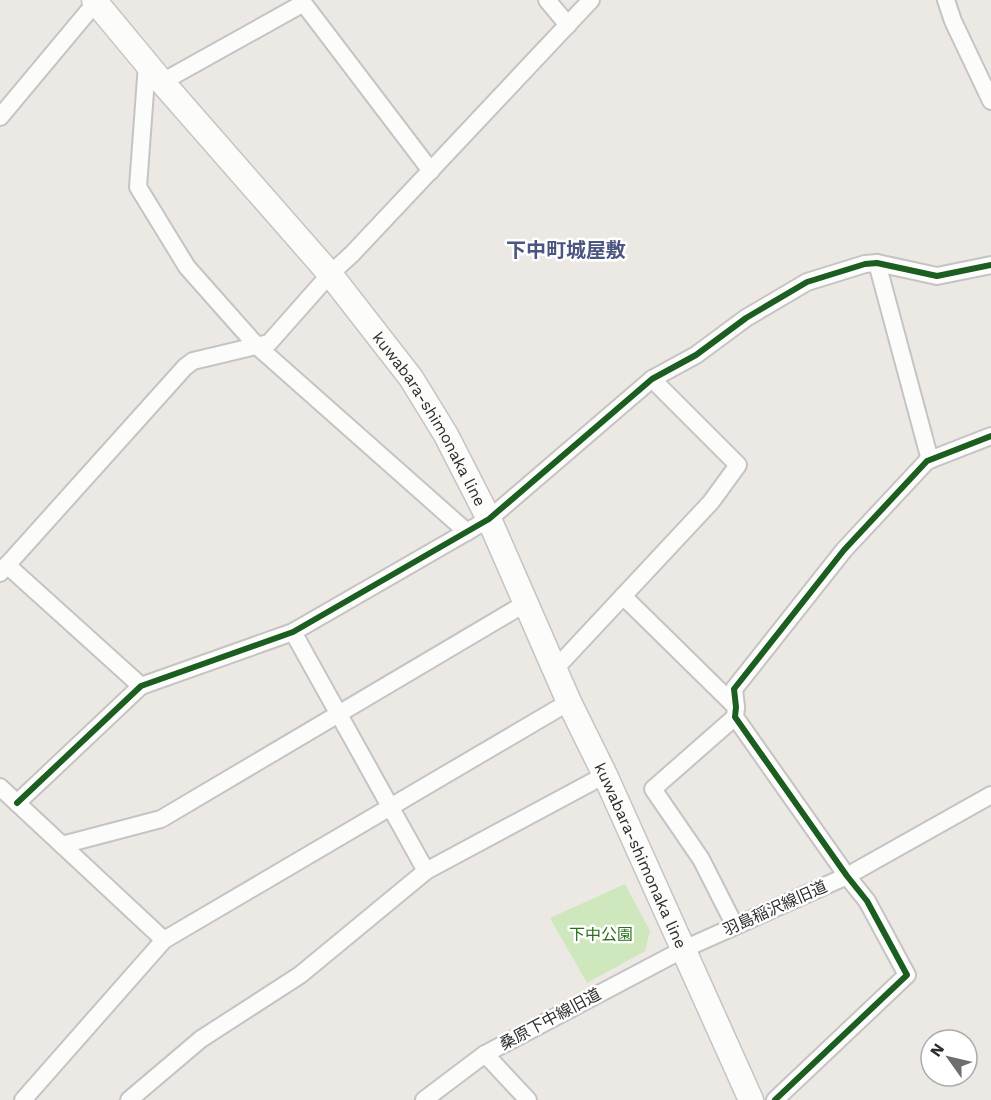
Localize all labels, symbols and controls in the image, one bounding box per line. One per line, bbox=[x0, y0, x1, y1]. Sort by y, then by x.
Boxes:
district label: 下中町城屋敷 bbox=[506, 238, 626, 262]
street label: kuwabara-shimonaka line bbox=[369, 328, 490, 509]
street label: kuwabara-shimonaka line bbox=[591, 760, 691, 951]
street label: 羽島稲沢線旧道 bbox=[720, 877, 830, 939]
park label: 下中公園 bbox=[569, 925, 633, 944]
street label: 桑原下中線旧道 bbox=[496, 984, 604, 1054]
north arrow bbox=[919, 1028, 979, 1088]
text: N bbox=[926, 1040, 948, 1060]

